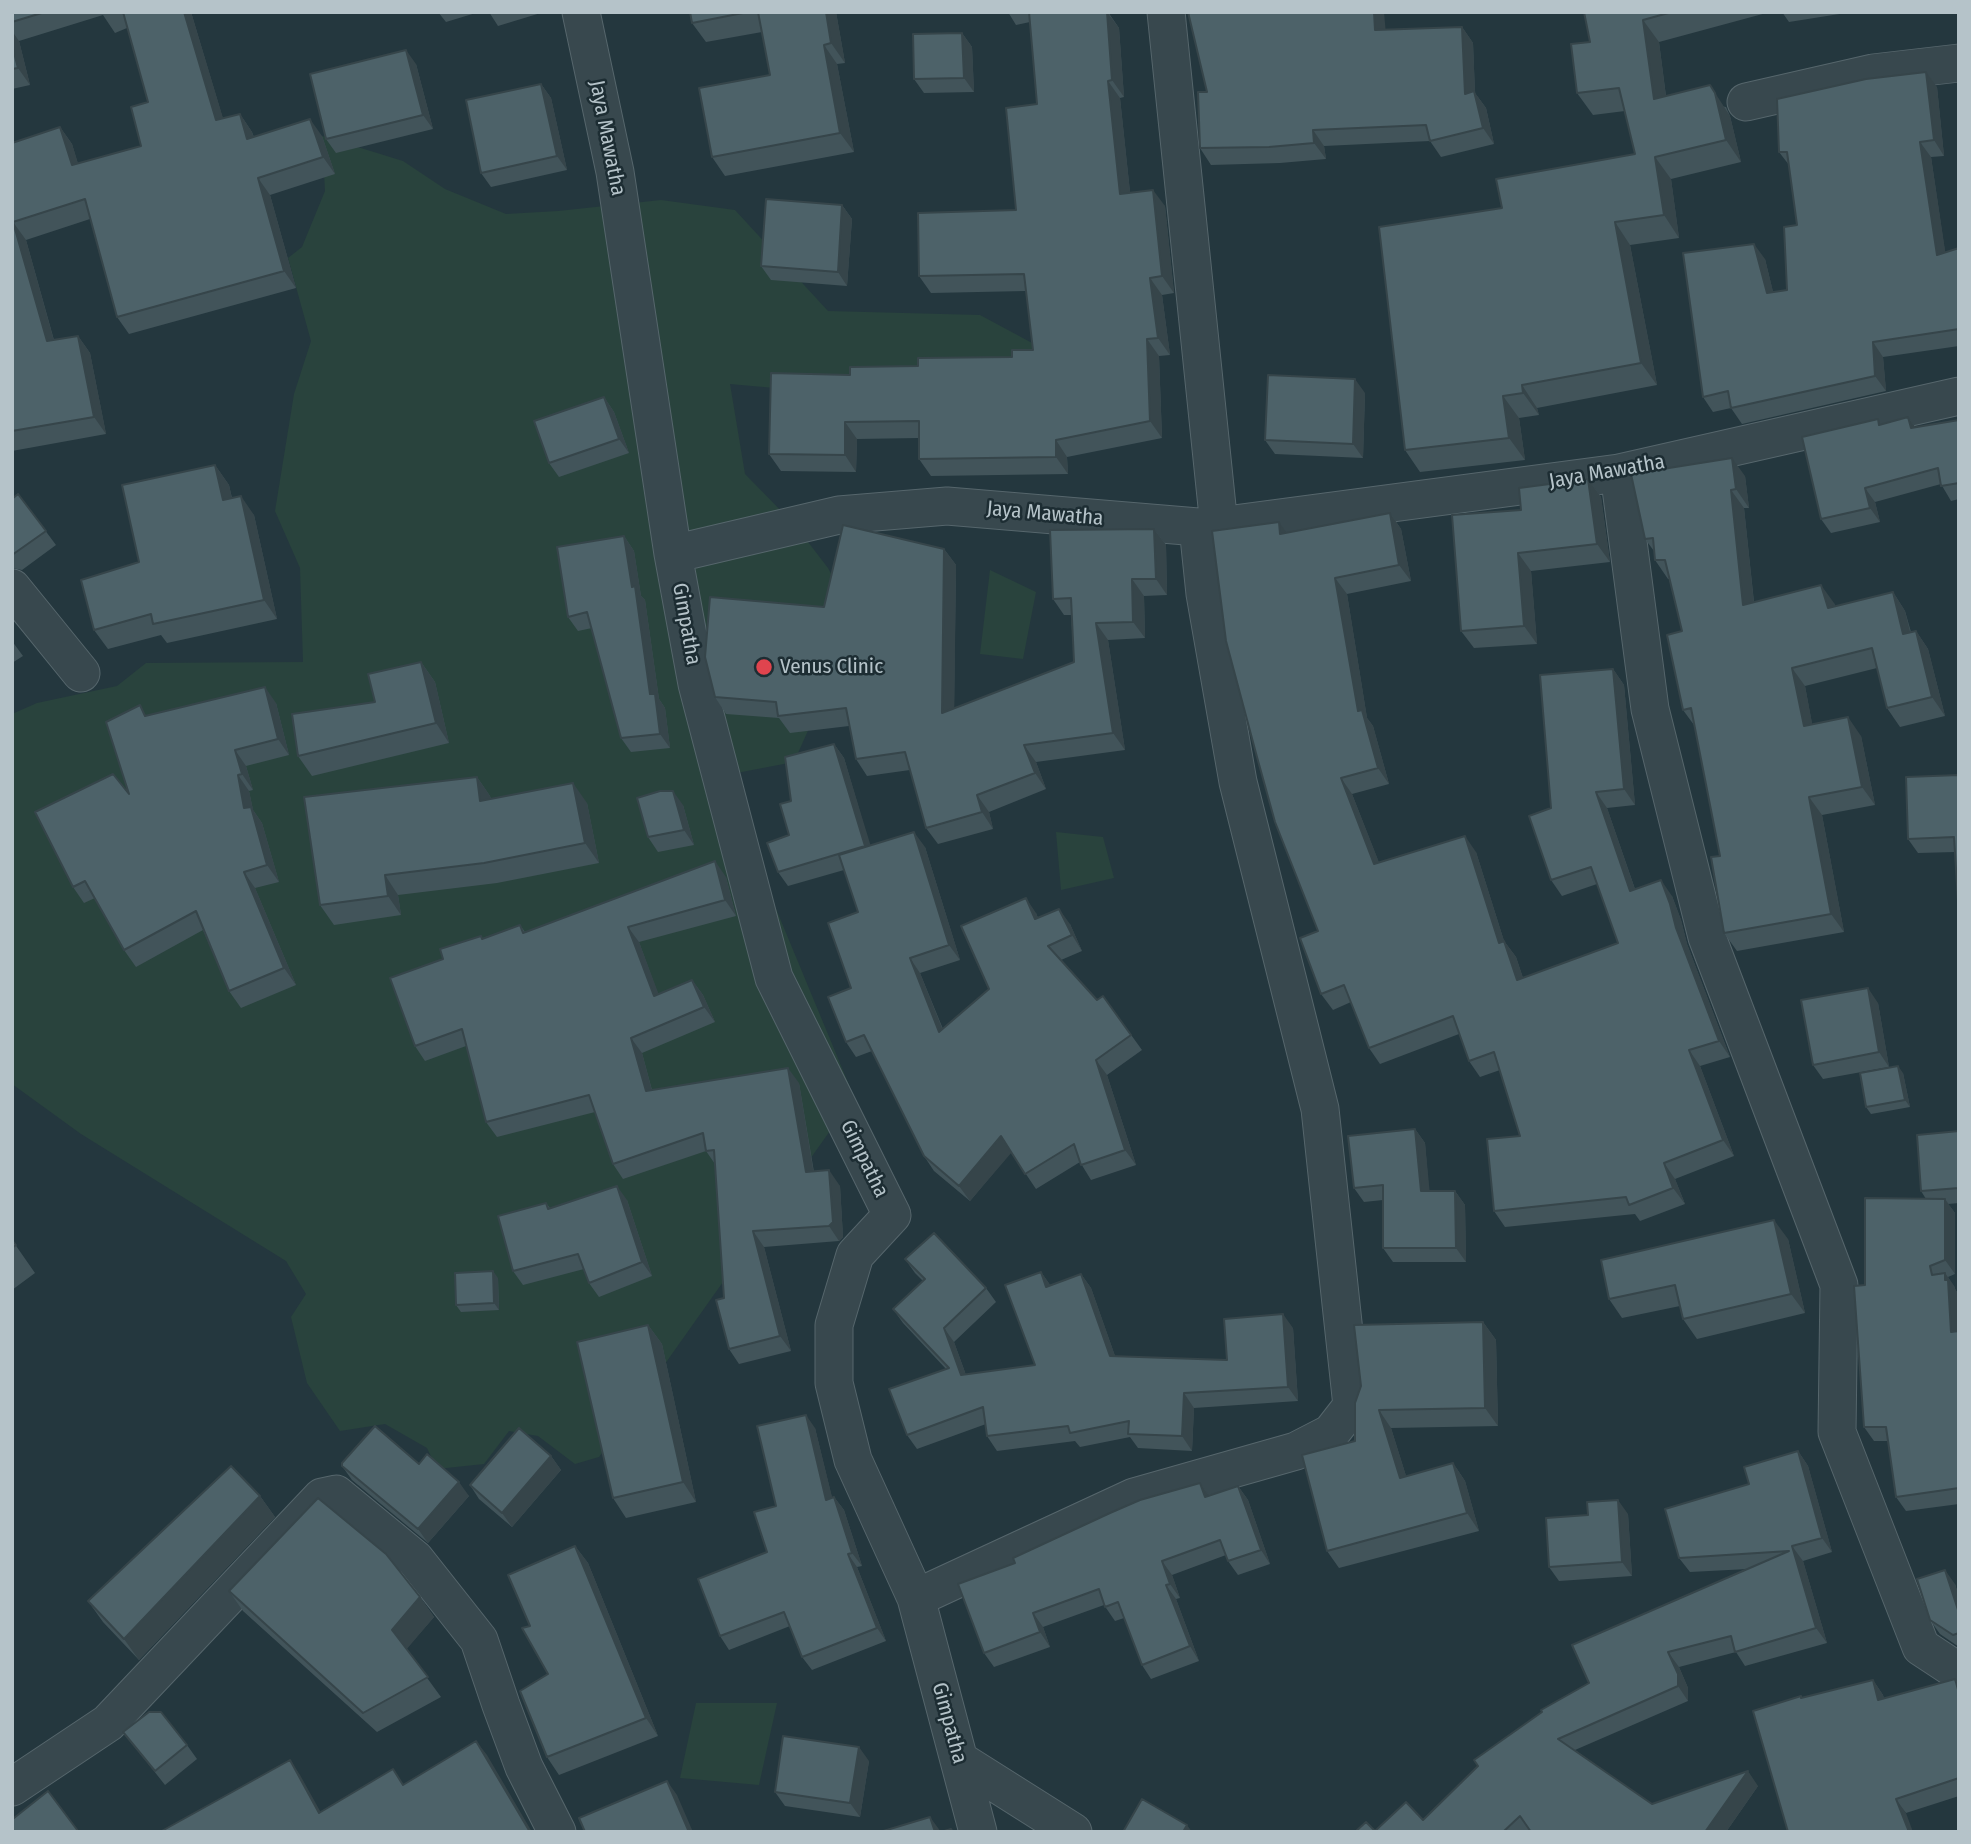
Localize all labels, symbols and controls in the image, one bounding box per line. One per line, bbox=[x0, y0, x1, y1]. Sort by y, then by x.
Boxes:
street label: Jaya Mawatha bbox=[583, 78, 631, 198]
street label: Jaya Mawatha bbox=[1547, 449, 1667, 495]
street label: Jaya Mawatha bbox=[986, 496, 1104, 532]
street label: Gimpatha bbox=[666, 581, 706, 667]
place label: Venus Clinic bbox=[780, 654, 883, 680]
marker: Venus Clinic bbox=[754, 657, 774, 677]
street label: Gimpatha bbox=[834, 1116, 894, 1202]
street label: Gimpatha bbox=[926, 1680, 972, 1766]

